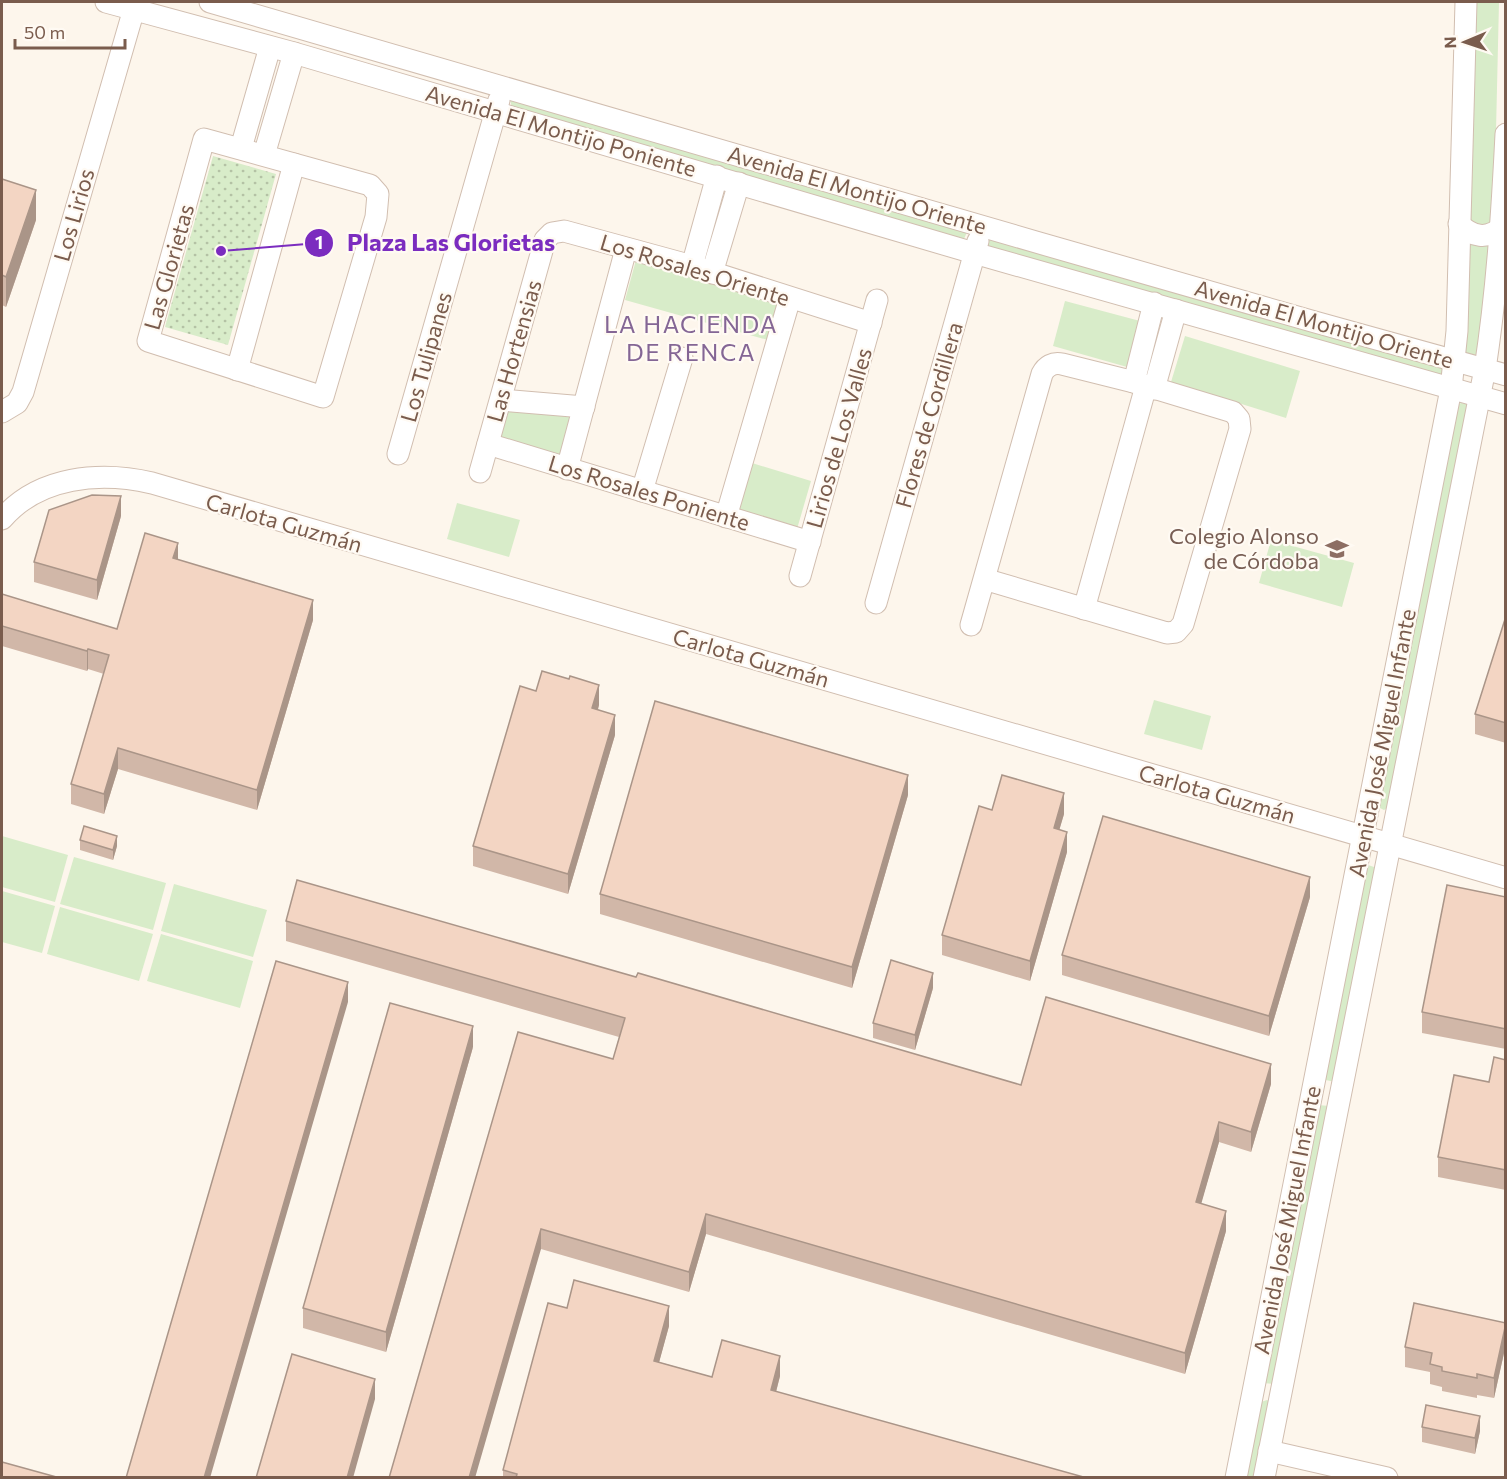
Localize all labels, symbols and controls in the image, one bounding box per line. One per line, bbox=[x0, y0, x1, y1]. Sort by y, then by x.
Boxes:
scale bar bbox=[15, 12, 124, 50]
north arrow bbox=[1435, 12, 1495, 72]
text: 50 m bbox=[24, 21, 65, 43]
text: N bbox=[1440, 36, 1459, 49]
street label: Avenida El Montijo Poniente bbox=[423, 79, 700, 182]
street label: Avenida El Montijo Oriente bbox=[725, 140, 990, 239]
street label: Los Lirios bbox=[47, 165, 100, 264]
street label: Las Glorietas bbox=[138, 201, 199, 333]
callout: Plaza Las Glorietas bbox=[304, 222, 567, 264]
text: Plaza Las Glorietas bbox=[347, 227, 555, 256]
street label: Los Rosales Oriente bbox=[597, 228, 793, 311]
text: 1 bbox=[315, 231, 323, 253]
street label: Avenida El Montijo Oriente bbox=[1192, 274, 1457, 373]
street label: Las Hortensias bbox=[480, 276, 547, 425]
street label: Los Tulipanes bbox=[394, 289, 457, 425]
district label: LA HACIENDA DE RENCA bbox=[604, 309, 778, 366]
street label: Flores de Cordillera bbox=[889, 319, 968, 511]
street label: Lirios de Los Valles bbox=[800, 345, 877, 531]
street label: Los Rosales Poniente bbox=[545, 449, 753, 536]
street label: Carlota Guzmán bbox=[203, 487, 365, 558]
place label: Colegio Alonso de Córdoba bbox=[1169, 522, 1319, 574]
school or university icon: Colegio Alonso de Córdoba bbox=[1324, 536, 1350, 562]
street label: Avenida José Miguel Infante bbox=[1342, 606, 1421, 879]
street label: Carlota Guzmán bbox=[670, 622, 832, 693]
street label: Carlota Guzmán bbox=[1136, 758, 1298, 829]
street label: Avenida José Miguel Infante bbox=[1247, 1083, 1326, 1356]

